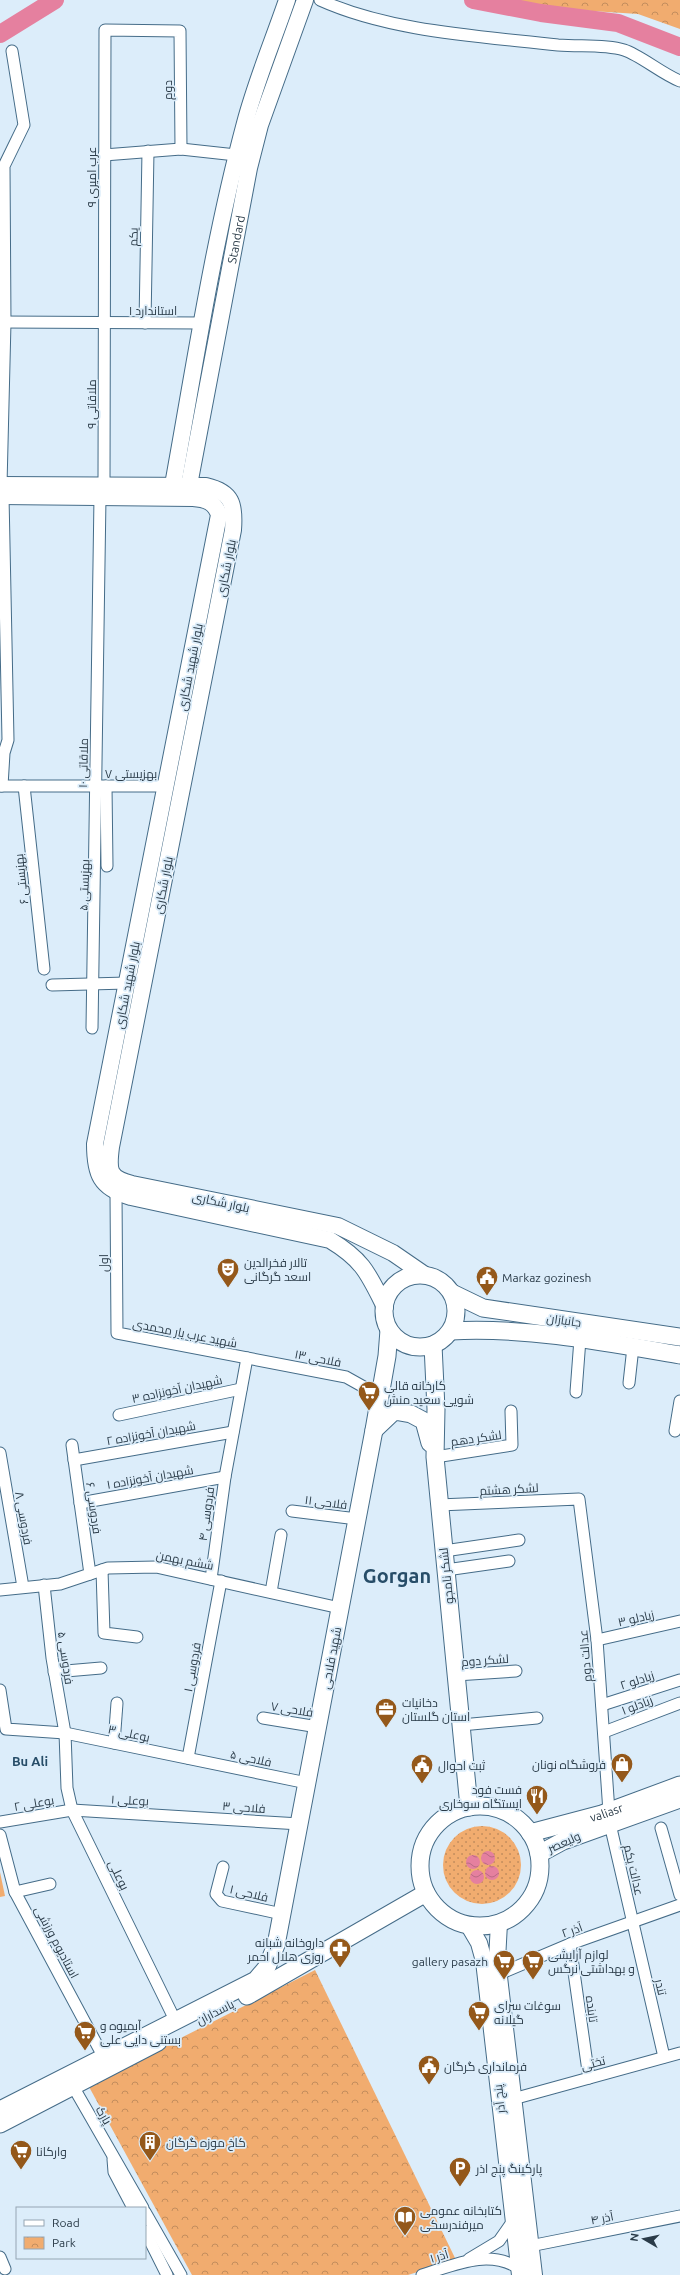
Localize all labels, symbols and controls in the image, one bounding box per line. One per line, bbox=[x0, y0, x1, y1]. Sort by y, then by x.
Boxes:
street label: دوم bbox=[161, 80, 176, 100]
street label: ۹ عرب امیری bbox=[85, 147, 99, 207]
street label: Standard bbox=[225, 214, 246, 265]
street label: یکم bbox=[126, 227, 142, 247]
street label: استاندارد ۱ bbox=[129, 304, 177, 318]
street label: ملاقاتی ۹ bbox=[85, 379, 99, 429]
street label: بلوار شکاری bbox=[214, 538, 239, 598]
street label: بلوار شهید شکاری bbox=[175, 622, 206, 712]
street label: ۱۰ ملاقاتی bbox=[76, 738, 91, 788]
street label: ۷ بهزیستی bbox=[105, 767, 157, 781]
street label: بهزیستی ۶ bbox=[12, 853, 31, 905]
street label: بلوار شکاری bbox=[151, 855, 176, 915]
street label: ۵ بهزیستی bbox=[77, 859, 92, 911]
street label: بلوار شهید شکاری bbox=[112, 940, 143, 1030]
street label: بلوار شکاری bbox=[191, 1190, 251, 1215]
street label: اول bbox=[97, 1254, 111, 1272]
theatre icon: تالار فخرالدین اسعد گرگانی bbox=[215, 1256, 241, 1289]
place label: تالار فخرالدین اسعد گرگانی bbox=[244, 1256, 311, 1284]
public building icon: Markaz gozinesh bbox=[474, 1264, 500, 1297]
place label: Markaz gozinesh bbox=[502, 1271, 591, 1284]
street label: جانبازان bbox=[546, 1311, 582, 1330]
street label: شهید عرب یار محمدی bbox=[131, 1316, 238, 1351]
street label: ۱۳ فلاحی bbox=[293, 1347, 342, 1370]
street label: ۳ شهیدان آخونزاده bbox=[131, 1373, 224, 1406]
supermarket icon: کارخانه قالی شویی سعید منش bbox=[356, 1379, 382, 1412]
place label: کارخانه قالی شویی سعید منش bbox=[384, 1379, 474, 1407]
street label: ۲ شهیدان آخونزاده bbox=[105, 1419, 197, 1448]
street label: لشکر دهم bbox=[450, 1428, 502, 1450]
street label: ۱ شهیدان آخونزاده bbox=[106, 1463, 195, 1492]
street label: ۶ فردوسی bbox=[83, 1481, 104, 1535]
street label: لشکر هشتم bbox=[479, 1481, 539, 1499]
street label: ۴ فردوسی bbox=[196, 1486, 217, 1542]
street label: ۸ فردوسی bbox=[12, 1490, 35, 1546]
street label: ۱۱ فلاحی bbox=[304, 1493, 348, 1512]
street label: لشکر نامجو bbox=[437, 1547, 456, 1605]
street label: ششم بهمن bbox=[155, 1548, 215, 1574]
district label: Gorgan bbox=[363, 1564, 431, 1587]
street label: زیادلو ۳ bbox=[617, 1608, 656, 1629]
street label: شهید فلاحی bbox=[319, 1626, 344, 1690]
street label: عدالت دوم bbox=[576, 1629, 596, 1683]
street label: ۵ فردوسی bbox=[55, 1631, 76, 1685]
street label: ۱ فردوسی bbox=[181, 1641, 204, 1693]
street label: لشکر دوم bbox=[461, 1652, 509, 1670]
street label: زیادلو ۲ bbox=[618, 1668, 656, 1693]
street label: زیادلو ۱ bbox=[620, 1693, 655, 1718]
office icon: دخانیات استان گلستان bbox=[373, 1696, 399, 1729]
place label: دخانیات استان گلستان bbox=[402, 1696, 470, 1724]
street label: ۷ فلاحی bbox=[270, 1699, 314, 1720]
street label: ۳ بوعلی bbox=[107, 1722, 151, 1745]
street label: ۵ فلاحی bbox=[229, 1747, 273, 1770]
shop icon: فروشگاه نونان bbox=[609, 1751, 635, 1784]
public building icon: ثبت احوال bbox=[409, 1752, 435, 1785]
district label: Bu Ali bbox=[12, 1754, 48, 1768]
place label: فروشگاه نونان bbox=[532, 1758, 606, 1772]
place label: ثبت احوال bbox=[438, 1759, 486, 1773]
place label: فست فود ایستگاه سوخاری bbox=[439, 1783, 522, 1811]
restaurant icon: فست فود ایستگاه سوخاری bbox=[524, 1783, 550, 1816]
street label: ۲ بوعلی bbox=[13, 1793, 55, 1814]
street label: ۱ بوعلی bbox=[111, 1793, 149, 1808]
street label: ۳ فلاحی bbox=[222, 1799, 266, 1816]
street label: valiasr bbox=[588, 1800, 625, 1823]
street label: ولیعصر bbox=[545, 1829, 583, 1856]
street label: عدالت یکم bbox=[620, 1843, 646, 1897]
street label: بوعلی bbox=[105, 1858, 132, 1892]
street label: ۱ فلاحی bbox=[228, 1882, 270, 1905]
street label: استادیوم ورزشی bbox=[31, 1904, 81, 1981]
street label: ۲ آذر bbox=[560, 1920, 585, 1941]
place label: داروخانه شبانه روزی هلال احمر bbox=[247, 1936, 324, 1964]
pharmacy icon: داروخانه شبانه روزی هلال احمر bbox=[327, 1936, 353, 1969]
supermarket icon: gallery pasazh bbox=[491, 1948, 517, 1981]
supermarket icon: لوازم آرایشی و بهداشتی نرگس bbox=[520, 1948, 546, 1981]
place label: لوازم آرایشی و بهداشتی نرگس bbox=[548, 1948, 635, 1976]
place label: gallery pasazh bbox=[412, 1955, 488, 1968]
street label: تندر bbox=[652, 1977, 669, 1997]
street label: تابنده bbox=[583, 1995, 600, 2024]
street label: پاسداران bbox=[194, 1997, 238, 2030]
supermarket icon: سوغات سرای گیلانه bbox=[466, 1999, 492, 2032]
place label: سوغات سرای گیلانه bbox=[494, 1999, 561, 2027]
supermarket icon: آبمیوه و بستنی دایی علی bbox=[72, 2019, 98, 2052]
place label: آبمیوه و بستنی دایی علی bbox=[100, 2019, 181, 2047]
public building icon: فرمانداری گرگان bbox=[416, 2053, 442, 2086]
street label: تختی bbox=[579, 2053, 608, 2073]
place label: فرمانداری گرگان bbox=[444, 2060, 527, 2074]
street label: پنج آذر bbox=[491, 2083, 510, 2115]
street label: پارک bbox=[91, 2103, 115, 2129]
building icon: کاخ موزه گرگان bbox=[137, 2129, 163, 2162]
place label: کاخ موزه گرگان bbox=[166, 2136, 246, 2151]
supermarket icon: وارکانا bbox=[8, 2138, 34, 2171]
place label: وارکانا bbox=[36, 2145, 67, 2159]
parking icon: پارکینگ پنج اذر bbox=[447, 2155, 473, 2188]
place label: پارکینگ پنج اذر bbox=[475, 2162, 543, 2178]
library icon: کتابخانه عمومی میرفندرسکی bbox=[392, 2204, 418, 2237]
place label: کتابخانه عمومی میرفندرسکی bbox=[420, 2204, 502, 2232]
legend bbox=[16, 2207, 146, 2259]
street label: آذر ۴ bbox=[590, 2209, 615, 2228]
text: Road bbox=[52, 2216, 80, 2229]
north arrow bbox=[624, 2219, 664, 2259]
text: N bbox=[628, 2232, 641, 2242]
text: Park bbox=[52, 2236, 76, 2249]
street label: ۱ آذر bbox=[428, 2247, 451, 2266]

